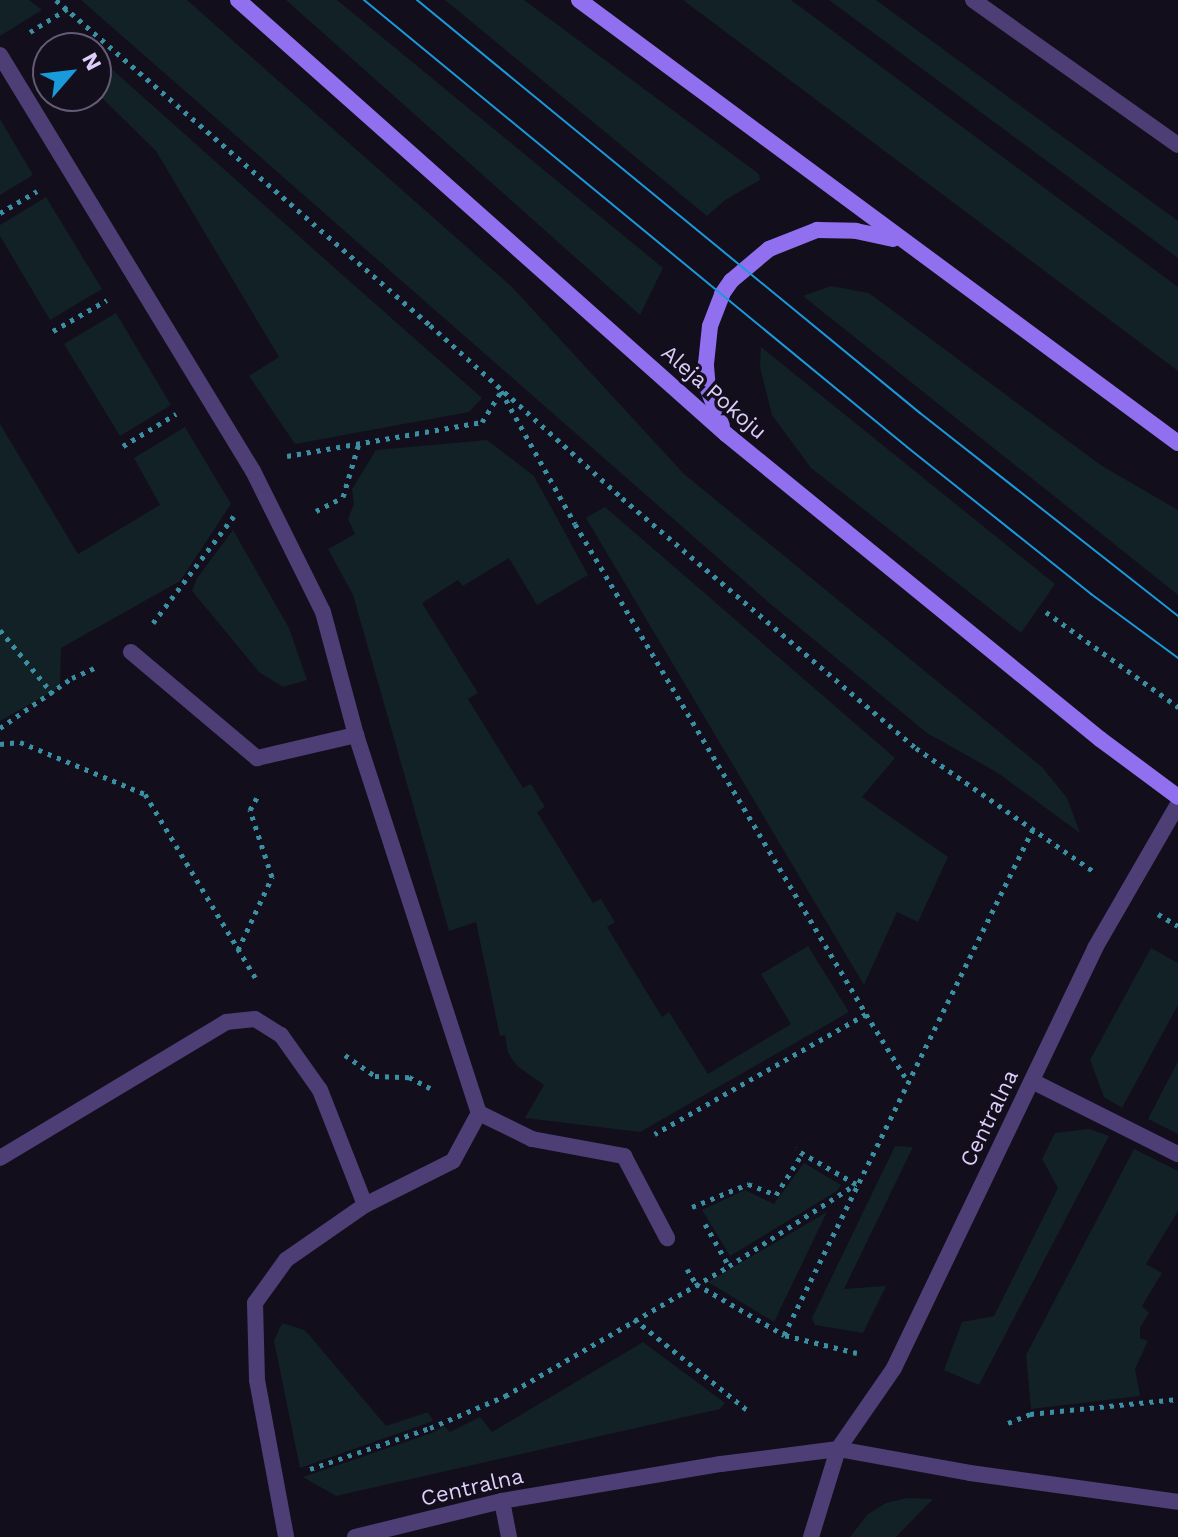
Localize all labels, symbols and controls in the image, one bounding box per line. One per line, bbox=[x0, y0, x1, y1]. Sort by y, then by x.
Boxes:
north arrow bbox=[32, 32, 112, 112]
text: N bbox=[77, 48, 107, 75]
street label: Aleja Pokoju bbox=[656, 339, 772, 445]
street label: Centralna bbox=[954, 1065, 1024, 1171]
street label: Centralna bbox=[418, 1462, 526, 1512]

